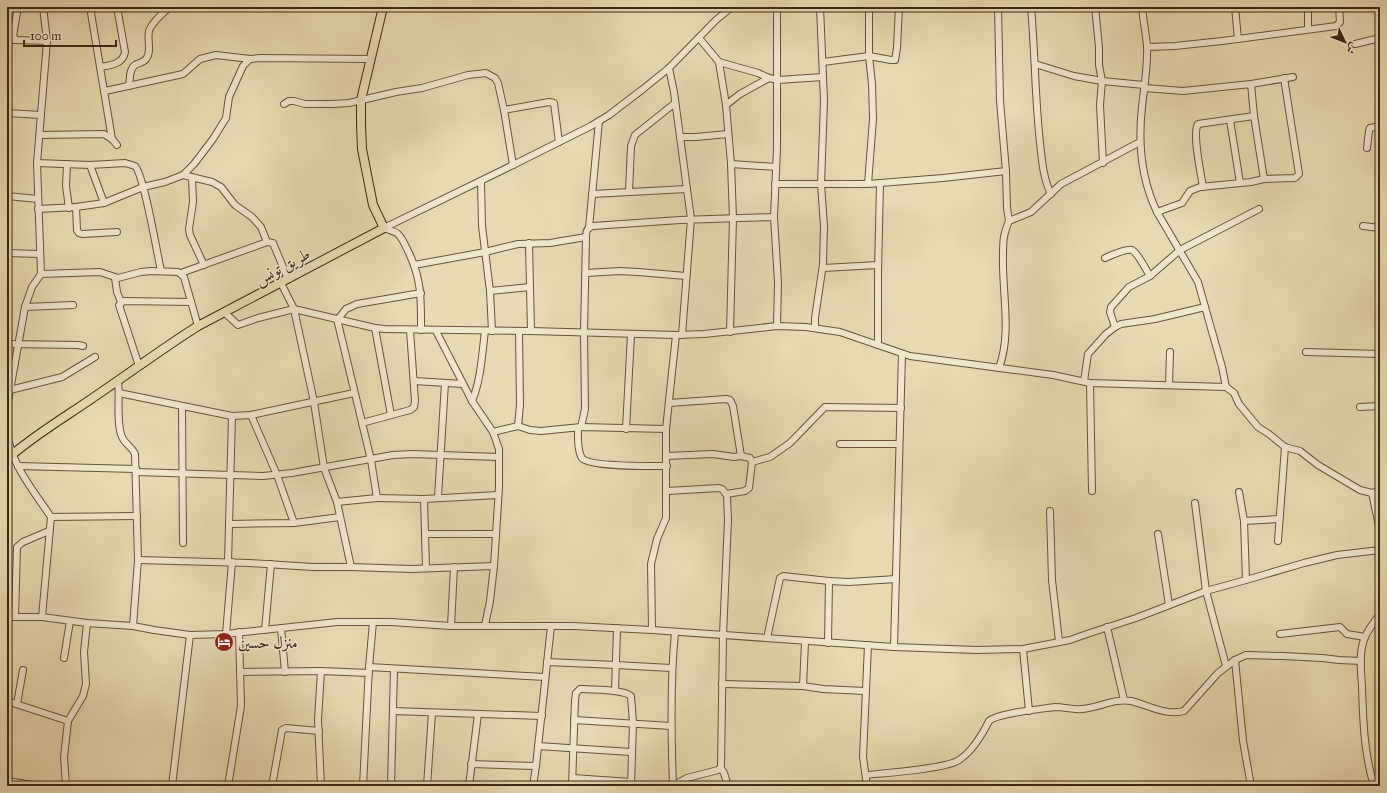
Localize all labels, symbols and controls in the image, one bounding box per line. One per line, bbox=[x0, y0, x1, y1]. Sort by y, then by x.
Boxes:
scale bar bbox=[24, 22, 116, 48]
north arrow bbox=[1325, 22, 1365, 62]
text: 100 m bbox=[30, 29, 61, 43]
text: ش bbox=[1343, 40, 1360, 57]
street label: طريق تونس bbox=[251, 244, 314, 290]
hotel icon: منزل حسين bbox=[213, 631, 235, 653]
place label: منزل حسين bbox=[238, 633, 298, 652]

